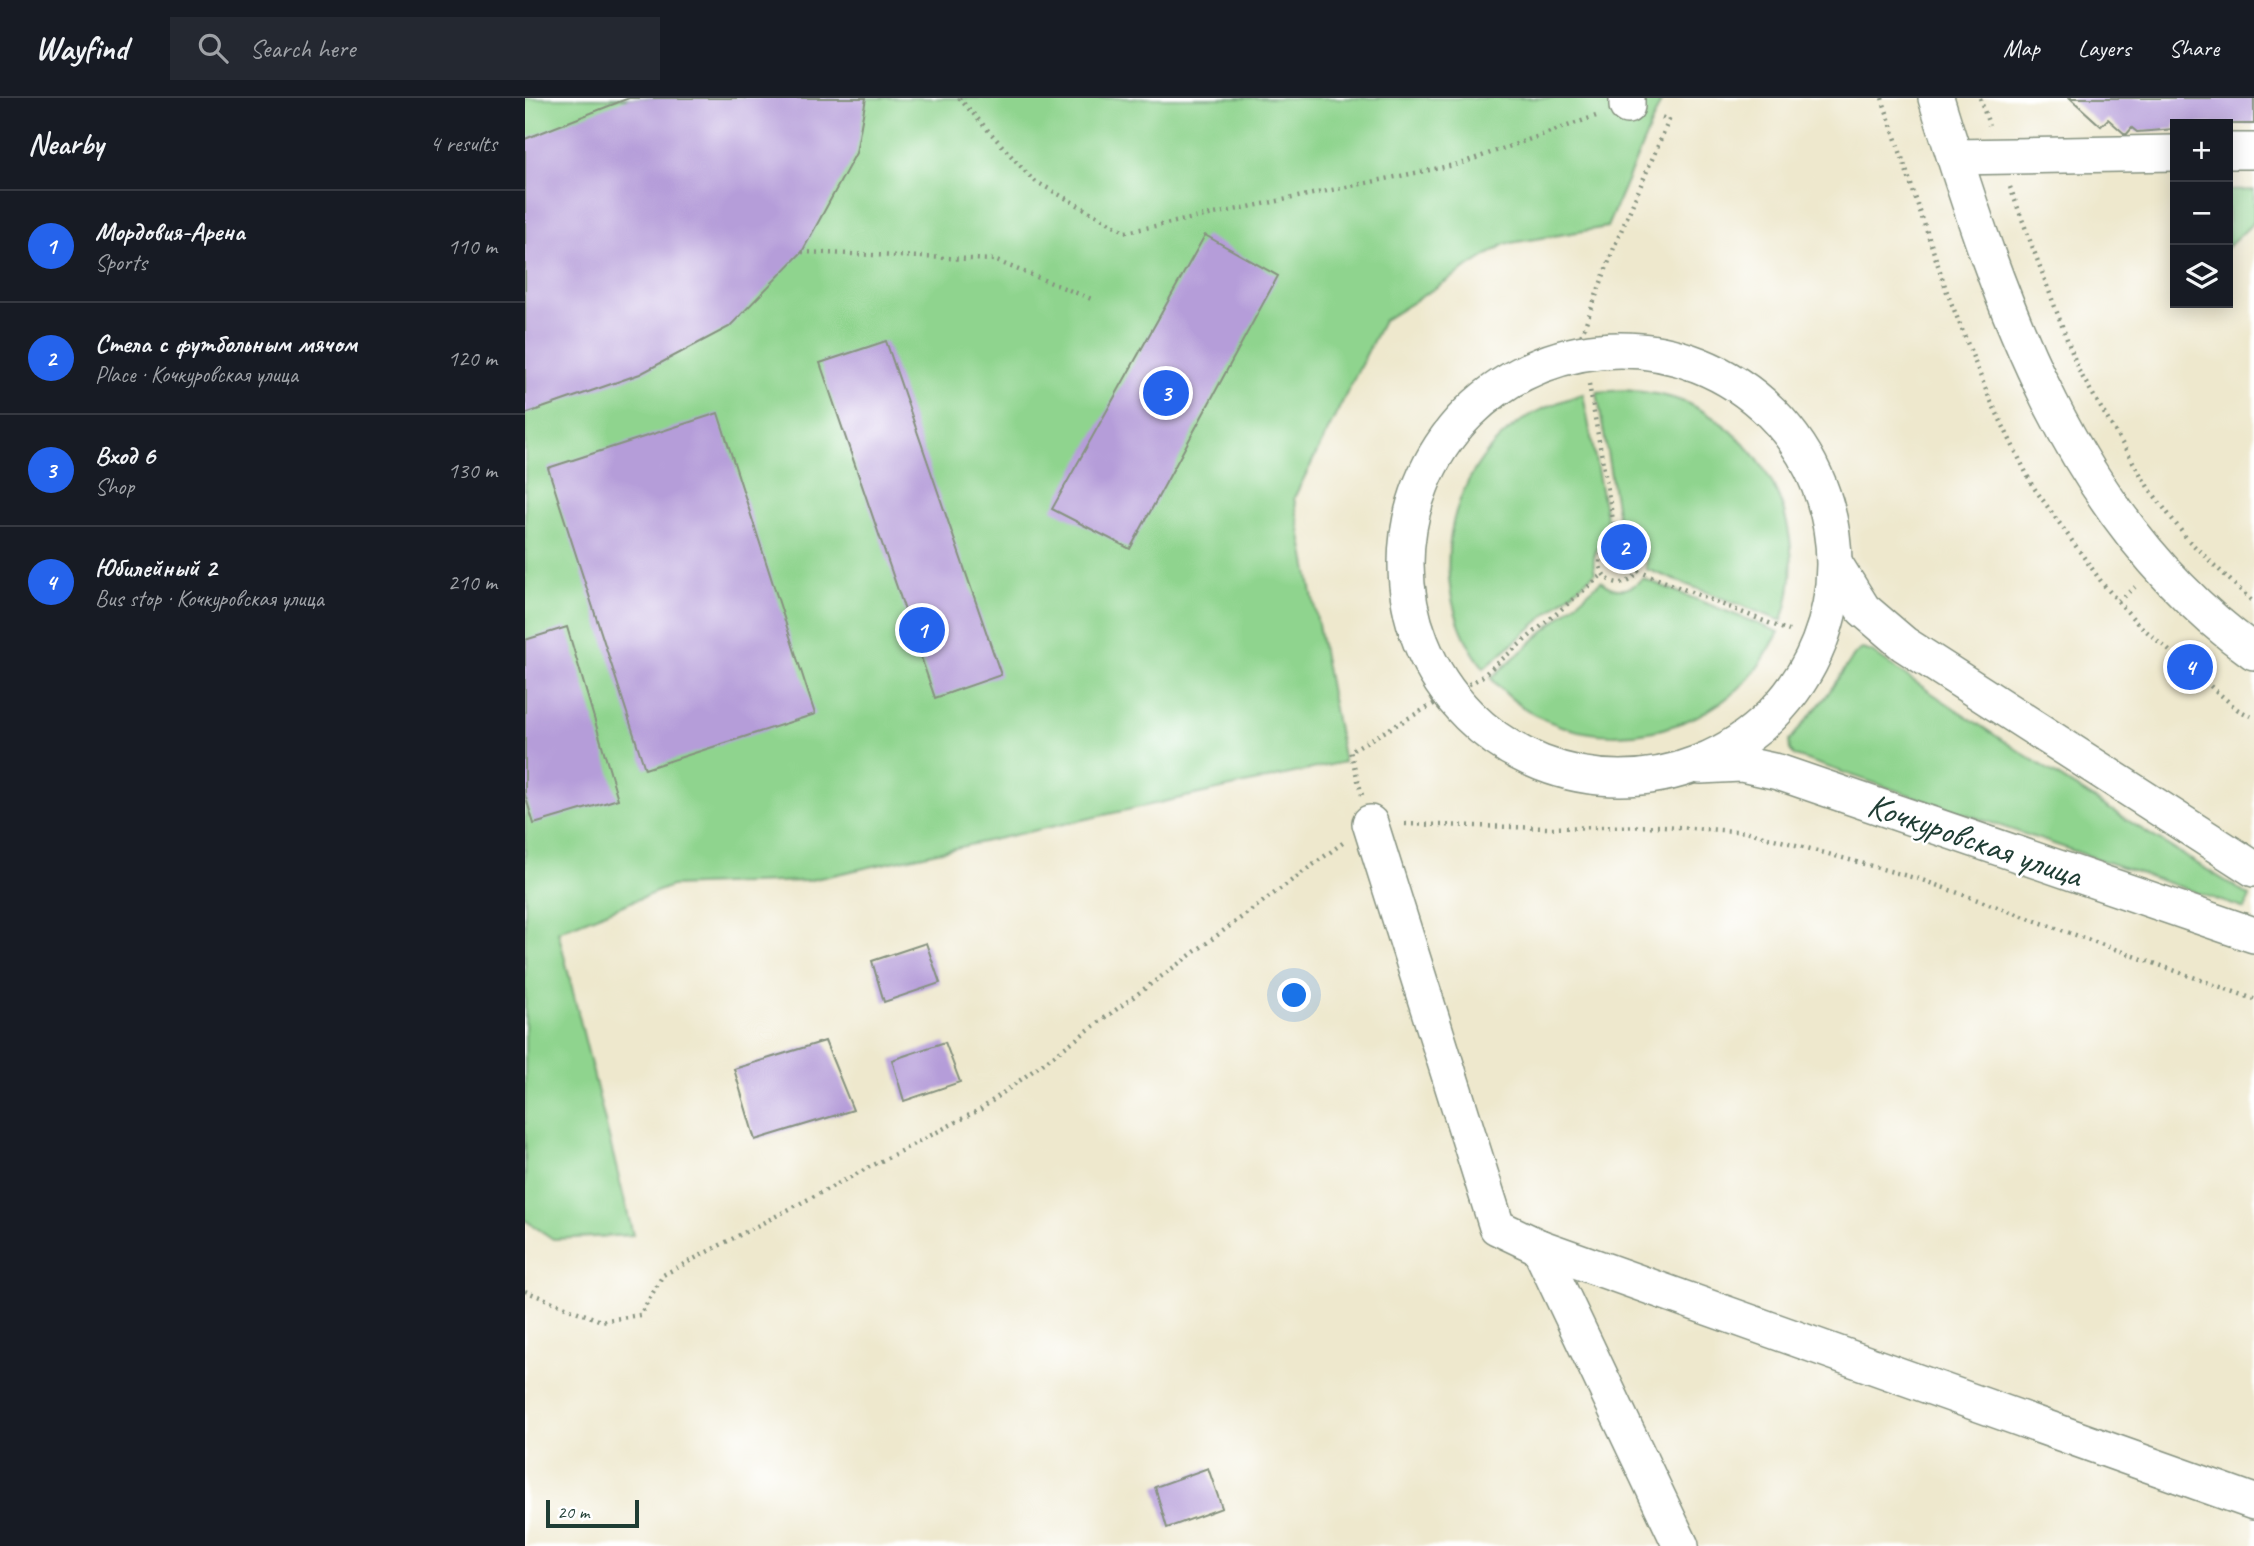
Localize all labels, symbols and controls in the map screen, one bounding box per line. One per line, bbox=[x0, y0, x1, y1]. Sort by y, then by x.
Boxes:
search box bbox=[170, 17, 660, 80]
text: Wayfind bbox=[35, 27, 128, 69]
icon: search bbox=[194, 29, 232, 67]
text: Search here bbox=[250, 32, 356, 65]
text: Map bbox=[2003, 33, 2040, 63]
text: Layers bbox=[2078, 33, 2131, 63]
text: Share bbox=[2169, 33, 2219, 63]
map controls bbox=[2170, 119, 2233, 308]
button: + bbox=[2170, 119, 2233, 182]
text: Nearby bbox=[28, 125, 104, 163]
text: 4 results bbox=[430, 129, 497, 158]
button: − bbox=[2170, 182, 2233, 245]
text: Мордовия-Арена bbox=[95, 215, 245, 248]
text: 1 bbox=[46, 232, 56, 261]
text: 110 m bbox=[448, 232, 497, 261]
button: layers bbox=[2170, 245, 2233, 308]
text: Sports bbox=[95, 248, 147, 277]
text: Стела с футбольным мячом bbox=[95, 327, 357, 360]
text: 2 bbox=[46, 344, 56, 373]
text: 120 m bbox=[448, 344, 497, 373]
text: Place · Кочкуровская улица bbox=[95, 360, 298, 389]
pin: 3 bbox=[1143, 367, 1189, 419]
text: Вход 6 bbox=[95, 439, 155, 472]
text: 3 bbox=[46, 456, 56, 485]
text: 130 m bbox=[448, 456, 497, 485]
text: Shop bbox=[95, 472, 134, 501]
pin: 2 bbox=[1601, 521, 1647, 573]
text: Юбилейный 2 bbox=[95, 551, 217, 584]
text: 4 bbox=[46, 568, 56, 597]
text: 210 m bbox=[448, 568, 497, 597]
text: Bus stop · Кочкуровская улица bbox=[95, 584, 324, 613]
pin: 1 bbox=[899, 604, 945, 656]
pin: 4 bbox=[2167, 641, 2213, 693]
street label: Кочкуровская улица bbox=[1862, 782, 2090, 898]
your location bbox=[1277, 978, 1311, 1012]
scale bar bbox=[546, 1497, 639, 1529]
text: 20 m bbox=[557, 1500, 589, 1524]

